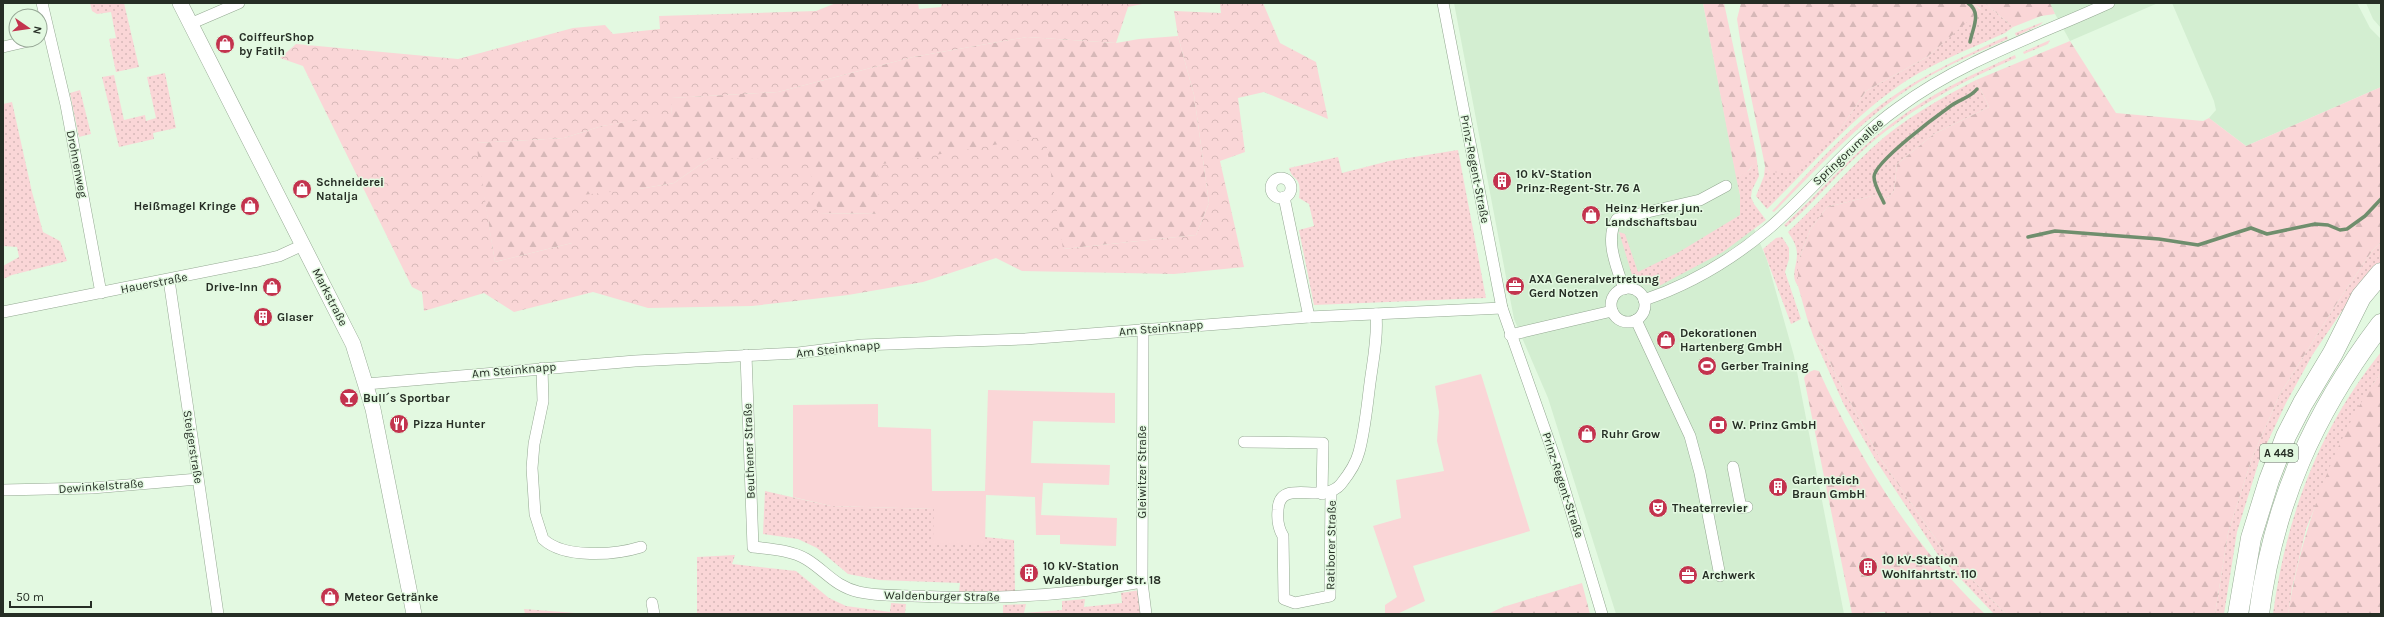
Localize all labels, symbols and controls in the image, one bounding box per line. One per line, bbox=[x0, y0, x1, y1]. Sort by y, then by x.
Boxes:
north arrow bbox=[8, 8, 48, 48]
text: N bbox=[30, 25, 44, 35]
place label: CoiffeurShop by Fatih bbox=[239, 30, 314, 58]
shop icon: CoiffeurShop by Fatih bbox=[214, 33, 236, 55]
street label: Prinz-Regent-Straße bbox=[1458, 114, 1492, 224]
street label: Springorumallee bbox=[1810, 116, 1886, 188]
street label: Drohnenweg bbox=[64, 129, 90, 199]
place label: 10 kV-Station Prinz-Regent-Str. 76 A bbox=[1516, 167, 1641, 195]
building icon: 10 kV-Station Prinz-Regent-Str. 76 A bbox=[1491, 170, 1513, 192]
place label: Schneiderei Natalja bbox=[316, 175, 384, 203]
shop icon: Schneiderei Natalja bbox=[291, 178, 313, 200]
shop icon: Heißmagel Kringe bbox=[239, 195, 261, 217]
place label: Heißmagel Kringe bbox=[134, 199, 236, 213]
place label: Heinz Herker jun. Landschaftsbau bbox=[1605, 201, 1703, 229]
shop icon: Heinz Herker jun. Landschaftsbau bbox=[1580, 204, 1602, 226]
street label: Markstraße bbox=[309, 266, 351, 328]
street label: Hauerstraße bbox=[119, 270, 189, 296]
place label: AXA Generalvertretung Gerd Notzen bbox=[1529, 272, 1659, 300]
office icon: AXA Generalvertretung Gerd Notzen bbox=[1504, 275, 1526, 297]
shop icon: Drive-Inn bbox=[261, 276, 283, 298]
place label: Drive-Inn bbox=[205, 280, 258, 294]
building icon: Glaser bbox=[252, 306, 274, 328]
place label: Glaser bbox=[277, 310, 313, 324]
street label: Am Steinknapp bbox=[1118, 317, 1204, 339]
place label: Dekorationen Hartenberg GmbH bbox=[1680, 326, 1782, 354]
shop icon: Dekorationen Hartenberg GmbH bbox=[1655, 329, 1677, 351]
street label: Am Steinknapp bbox=[795, 338, 881, 360]
sports icon: Gerber Training bbox=[1696, 355, 1718, 377]
street label: Am Steinknapp bbox=[471, 359, 557, 381]
place label: Gerber Training bbox=[1721, 359, 1809, 373]
bar icon: Bull´s Sportbar bbox=[338, 387, 360, 409]
place label: Bull´s Sportbar bbox=[363, 391, 450, 405]
street label: Beuthener Straße bbox=[740, 403, 758, 499]
street label: Steigerstraße bbox=[180, 409, 206, 485]
restaurant icon: Pizza Hunter bbox=[388, 413, 410, 435]
bank icon: W. Prinz GmbH bbox=[1707, 414, 1729, 436]
place label: Pizza Hunter bbox=[413, 417, 485, 431]
place label: W. Prinz GmbH bbox=[1732, 418, 1816, 432]
shop icon: Ruhr Grow bbox=[1576, 423, 1598, 445]
street label: Gleiwitzer Straße bbox=[1135, 426, 1149, 518]
place label: Ruhr Grow bbox=[1601, 427, 1660, 441]
street label: Prinz-Regent-Straße bbox=[1539, 430, 1587, 540]
road number: A 448 bbox=[2260, 444, 2298, 462]
place label: Gartenteich Braun GmbH bbox=[1792, 473, 1865, 501]
street label: Dewinkelstraße bbox=[58, 476, 144, 496]
building icon: Gartenteich Braun GmbH bbox=[1767, 476, 1789, 498]
theatre icon: Theaterrevier bbox=[1647, 497, 1669, 519]
street label: Ratiborer Straße bbox=[1323, 500, 1339, 590]
place label: Theaterrevier bbox=[1672, 501, 1748, 515]
place label: 10 kV-Station Wohlfahrtstr. 110 bbox=[1882, 553, 1977, 581]
building icon: 10 kV-Station Wohlfahrtstr. 110 bbox=[1857, 556, 1879, 578]
place label: 10 kV-Station Waldenburger Str. 18 bbox=[1043, 559, 1161, 587]
building icon: 10 kV-Station Waldenburger Str. 18 bbox=[1018, 562, 1040, 584]
office icon: Archwerk bbox=[1677, 564, 1699, 586]
place label: Archwerk bbox=[1702, 568, 1755, 582]
scale bar bbox=[10, 583, 91, 609]
shop icon: Meteor Getränke bbox=[319, 586, 341, 608]
street label: Waldenburger Straße bbox=[884, 588, 1000, 604]
text: 50 m bbox=[16, 590, 44, 604]
place label: Meteor Getränke bbox=[344, 590, 438, 604]

